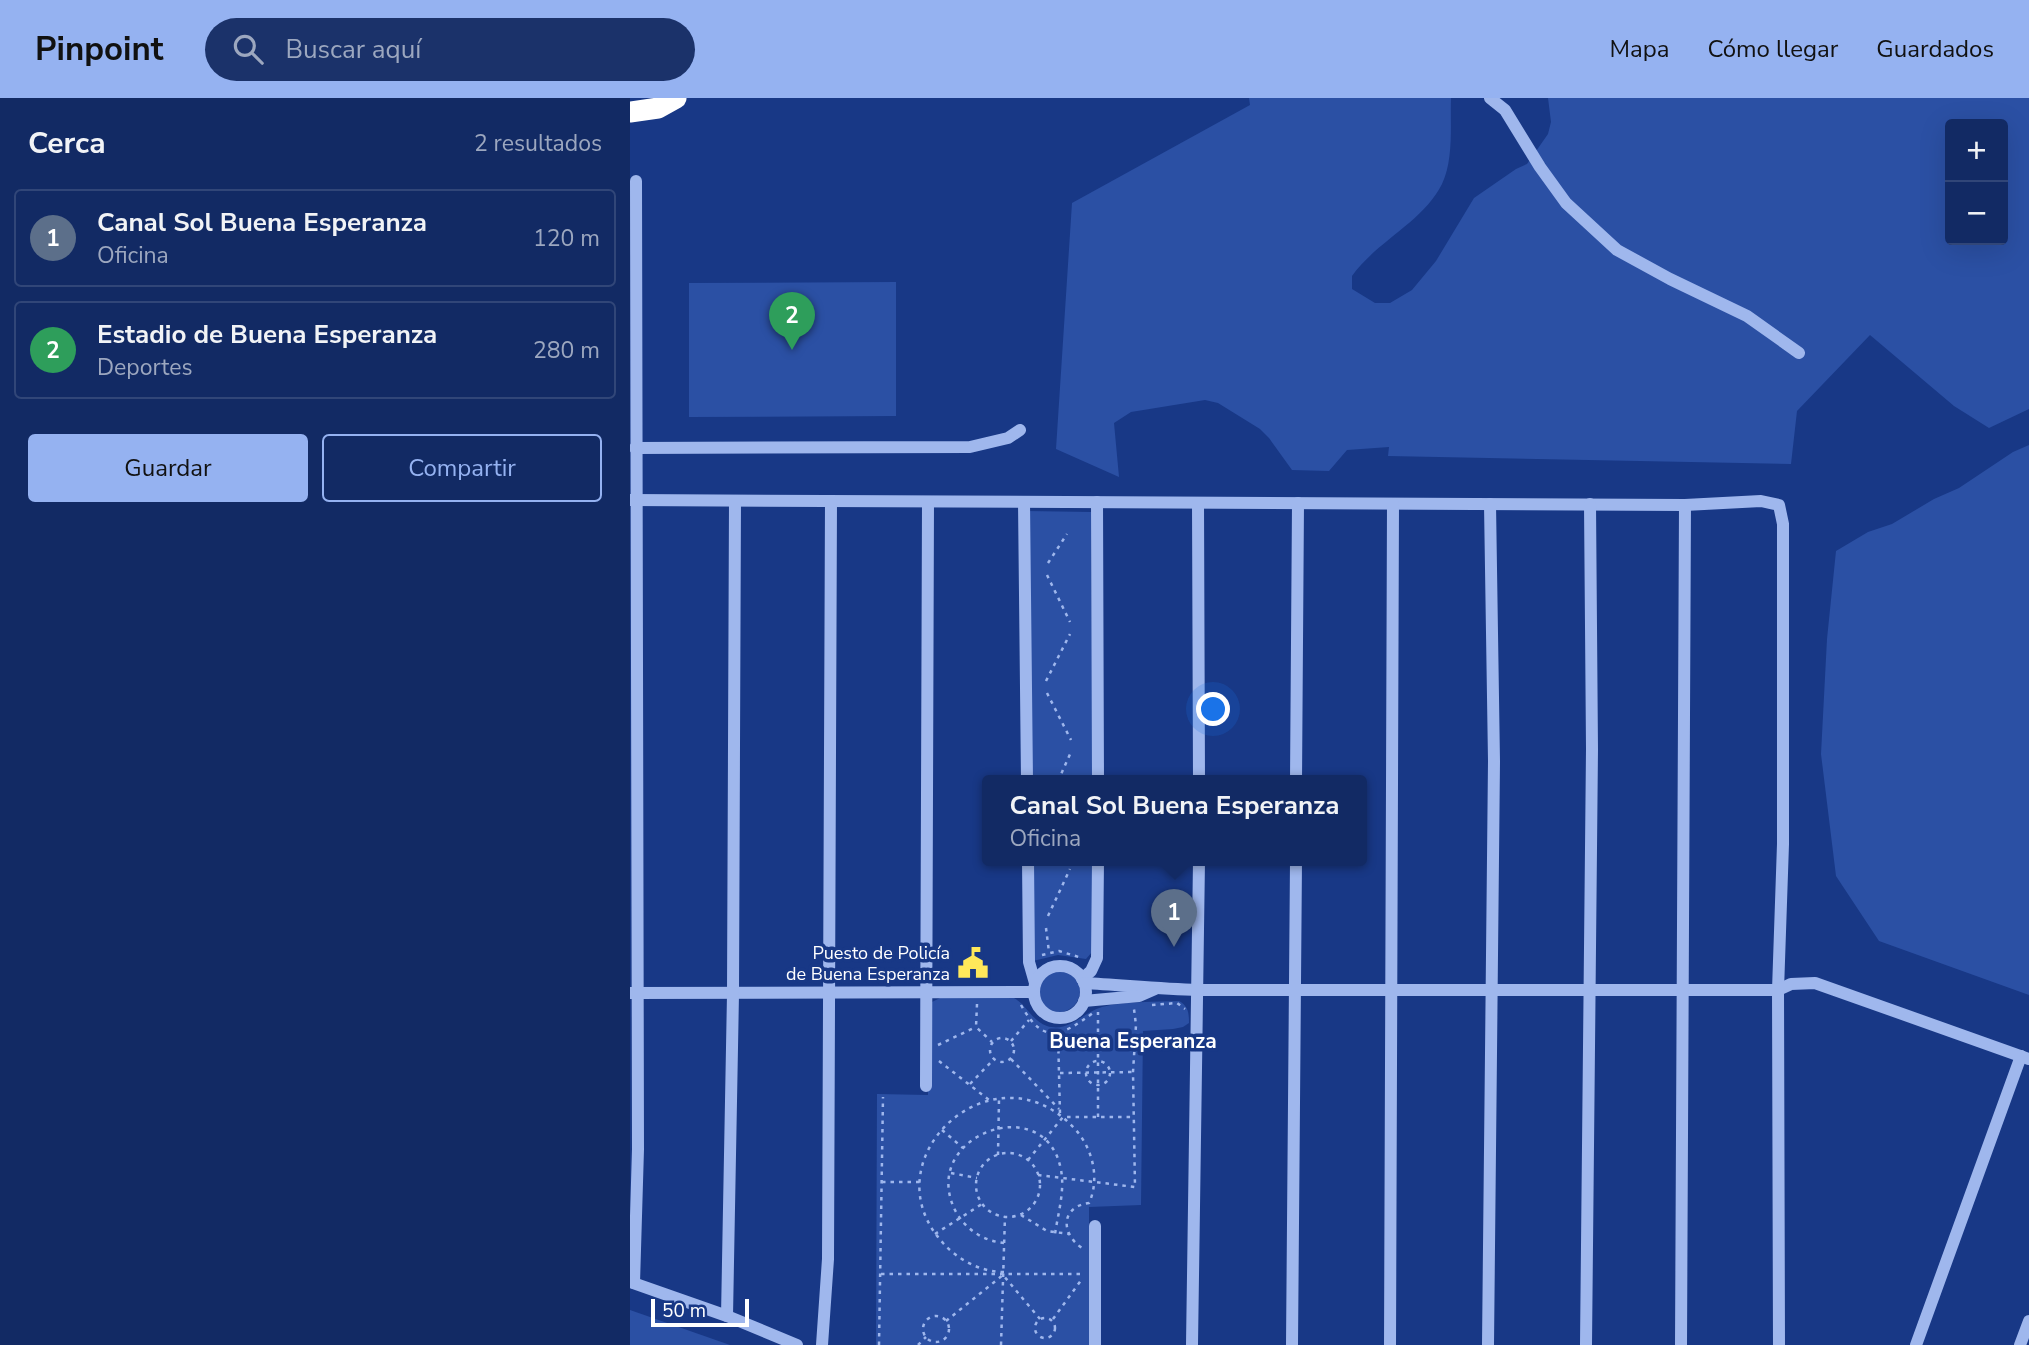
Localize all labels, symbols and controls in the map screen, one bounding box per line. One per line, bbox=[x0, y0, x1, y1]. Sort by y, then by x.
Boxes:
search box bbox=[205, 18, 695, 81]
text: Pinpoint bbox=[35, 27, 163, 72]
icon: search bbox=[229, 30, 267, 68]
text: Buscar aquí bbox=[285, 32, 421, 67]
text: Mapa bbox=[1609, 33, 1669, 65]
text: Cómo llegar bbox=[1707, 33, 1838, 65]
text: Guardados bbox=[1876, 33, 1994, 65]
map controls bbox=[1945, 119, 2008, 245]
button: + bbox=[1945, 119, 2008, 182]
text: Cerca bbox=[28, 123, 106, 164]
text: 2 resultados bbox=[474, 128, 602, 159]
button: − bbox=[1945, 182, 2008, 245]
text: Canal Sol Buena Esperanza bbox=[97, 205, 427, 240]
text: 1 bbox=[46, 223, 60, 254]
text: 120 m bbox=[533, 223, 600, 254]
text: Oficina bbox=[97, 240, 169, 271]
pin: 2 bbox=[769, 292, 815, 350]
text: Estadio de Buena Esperanza bbox=[97, 317, 437, 352]
text: 2 bbox=[46, 335, 60, 366]
text: 280 m bbox=[533, 335, 600, 366]
text: Deportes bbox=[97, 352, 193, 383]
button: Guardar bbox=[28, 434, 308, 502]
button: Compartir bbox=[322, 434, 602, 502]
your location bbox=[1196, 692, 1230, 726]
popup bbox=[982, 775, 1367, 866]
text: Canal Sol Buena Esperanza bbox=[1009, 788, 1340, 823]
text: Oficina bbox=[1009, 823, 1081, 854]
pin: 1 bbox=[1151, 889, 1197, 947]
place label: Puesto de Policía de Buena Esperanza bbox=[786, 941, 950, 986]
public building icon: Puesto de Policía de Buena Esperanza bbox=[956, 946, 990, 980]
district label: Buena Esperanza bbox=[1049, 1027, 1217, 1055]
scale bar bbox=[651, 1296, 749, 1328]
text: 50 m bbox=[662, 1298, 706, 1324]

